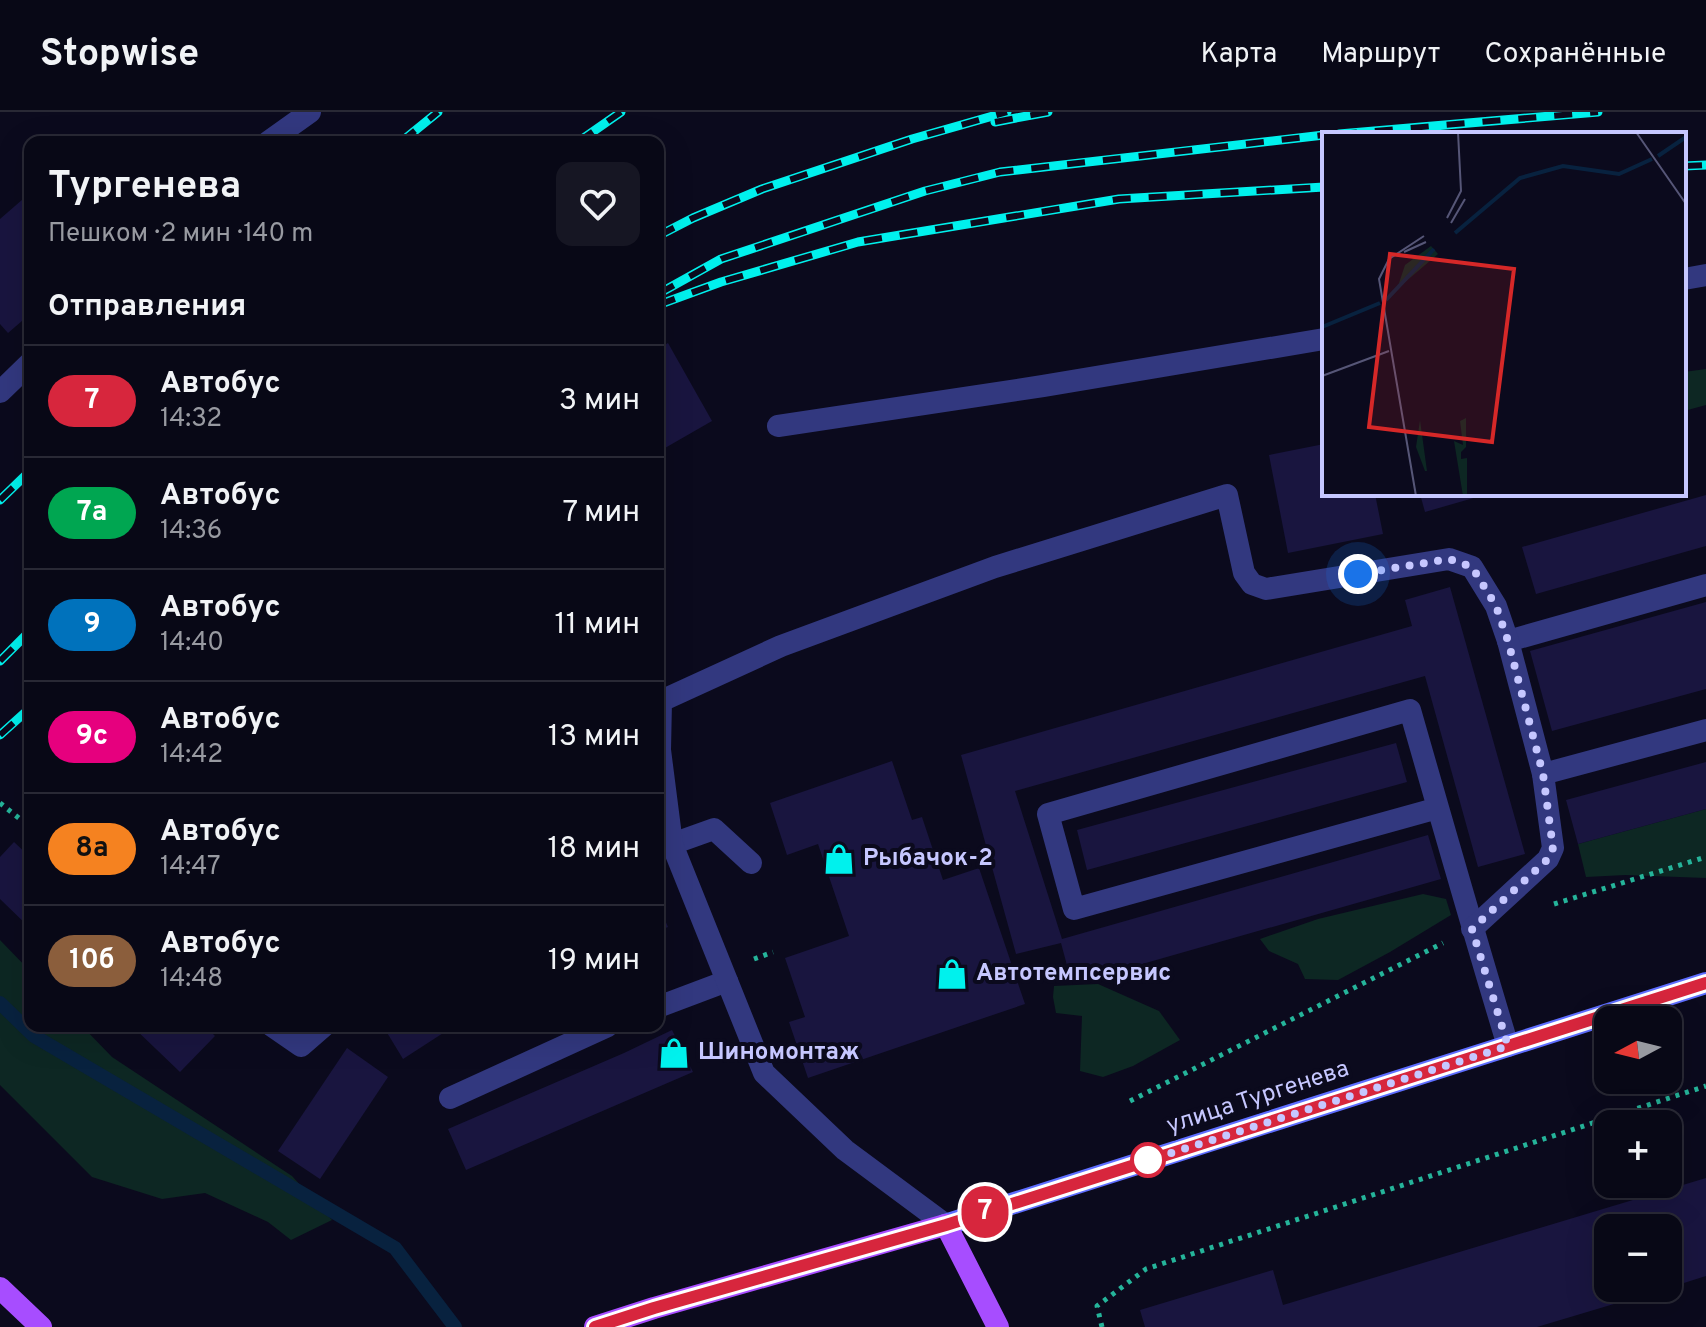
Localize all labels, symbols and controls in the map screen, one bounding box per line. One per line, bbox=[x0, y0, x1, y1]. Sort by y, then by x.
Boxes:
text: Stopwise bbox=[40, 31, 199, 80]
text: Карта bbox=[1201, 37, 1277, 73]
text: Маршрут bbox=[1321, 37, 1440, 73]
text: Сохранённые bbox=[1484, 37, 1666, 73]
inset map bbox=[1322, 132, 1686, 496]
button: heart bbox=[556, 162, 640, 246]
text: Тургенева bbox=[48, 163, 241, 212]
text: Пешком · 2 мин · 140 m bbox=[48, 218, 313, 251]
text: Отправления bbox=[48, 289, 246, 326]
text: Автобус bbox=[160, 366, 281, 403]
text: 7 bbox=[84, 383, 100, 419]
text: 3 мин bbox=[559, 383, 640, 420]
text: 14:32 bbox=[160, 403, 222, 436]
text: Автобус bbox=[160, 478, 281, 515]
text: 7а bbox=[77, 495, 107, 531]
text: 7 мин bbox=[563, 495, 640, 532]
text: 14:36 bbox=[160, 515, 222, 548]
your location bbox=[1338, 554, 1378, 594]
text: Автобус bbox=[160, 590, 281, 627]
text: 9 bbox=[83, 607, 101, 643]
text: 11 мин bbox=[555, 607, 640, 644]
text: 14:40 bbox=[160, 627, 224, 660]
text: Автобус bbox=[160, 702, 281, 739]
text: 9с bbox=[76, 719, 108, 755]
text: 13 мин bbox=[548, 719, 640, 756]
text: 14:42 bbox=[160, 739, 223, 772]
text: Автобус bbox=[160, 814, 281, 851]
text: 8а bbox=[75, 831, 109, 867]
text: 18 мин bbox=[547, 831, 640, 868]
shop icon: Рыбачок-2 bbox=[822, 842, 856, 876]
place label: Рыбачок-2 bbox=[863, 844, 993, 874]
text: 14:47 bbox=[160, 851, 221, 884]
text: Автобус bbox=[160, 926, 281, 963]
text: 10б bbox=[69, 943, 115, 979]
text: 19 мин bbox=[548, 943, 640, 980]
shop icon: Автотемпсервис bbox=[935, 957, 969, 991]
place label: Автотемпсервис bbox=[976, 959, 1171, 989]
text: 14:48 bbox=[160, 963, 223, 996]
north arrow bbox=[1594, 1006, 1682, 1094]
map controls bbox=[1594, 1006, 1682, 1302]
shop icon: Шиномонтаж bbox=[657, 1036, 691, 1070]
place label: Шиномонтаж bbox=[698, 1038, 860, 1068]
street label: улица Тургенева bbox=[1163, 1054, 1353, 1142]
button: + bbox=[1594, 1110, 1682, 1198]
unlabelled marker bbox=[1131, 1143, 1165, 1177]
line badge: 7 bbox=[959, 1186, 1011, 1238]
text: 7 bbox=[977, 1194, 993, 1230]
button: − bbox=[1594, 1214, 1682, 1302]

